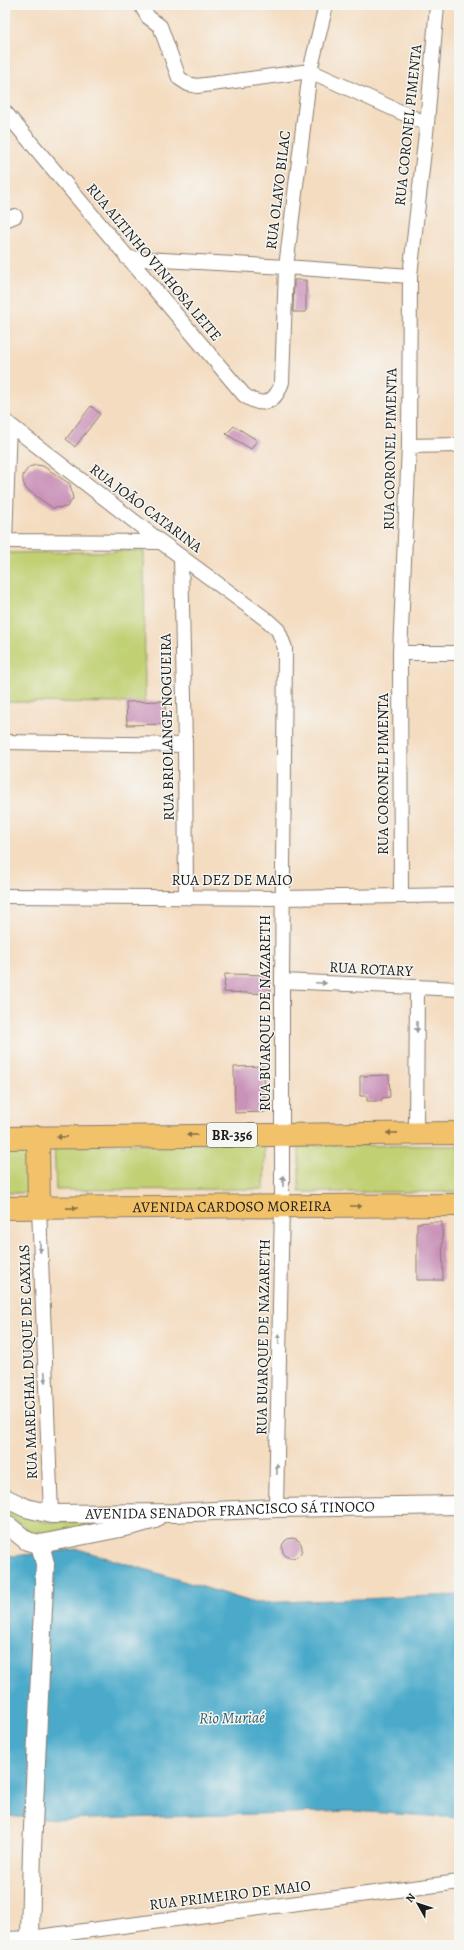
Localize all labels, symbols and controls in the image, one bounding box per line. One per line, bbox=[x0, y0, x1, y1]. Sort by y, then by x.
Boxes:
street label: RUA CORONEL PIMENTA bbox=[390, 43, 426, 207]
street label: RUA OLAVO BILAC bbox=[261, 129, 295, 251]
street label: RUA ALTINHO VINHOSA LEITE bbox=[82, 179, 226, 345]
street label: RUA CORONEL PIMENTA bbox=[379, 368, 401, 530]
street label: RUA JOÃO CATARINA bbox=[86, 459, 207, 557]
street label: RUA BRIOLANGE NOGUEIRA bbox=[155, 633, 179, 821]
street label: RUA CORONEL PIMENTA bbox=[373, 693, 393, 855]
street label: RUA DEZ DE MAIO bbox=[171, 870, 293, 890]
street label: RUA BUARQUE DE NAZARETH bbox=[255, 915, 275, 1111]
street label: RUA ROTARY bbox=[329, 957, 414, 981]
one-way arrow bbox=[315, 980, 328, 986]
one-way arrow bbox=[414, 1021, 420, 1034]
road number: BR-356 bbox=[207, 1123, 257, 1147]
one-way arrow bbox=[385, 1130, 398, 1136]
one-way arrow bbox=[185, 1132, 198, 1138]
one-way arrow bbox=[56, 1133, 68, 1140]
one-way arrow bbox=[280, 1174, 286, 1187]
street label: AVENIDA CARDOSO MOREIRA bbox=[132, 1196, 332, 1217]
one-way arrow bbox=[350, 1203, 363, 1209]
one-way arrow bbox=[66, 1204, 78, 1211]
street label: RUA BUARQUE DE NAZARETH bbox=[251, 1239, 275, 1435]
one-way arrow bbox=[37, 1241, 44, 1253]
street label: RUA MARECHAL DUQUE DE CAXIAS bbox=[14, 1244, 42, 1480]
one-way arrow bbox=[276, 1333, 283, 1345]
one-way arrow bbox=[42, 1371, 49, 1383]
one-way arrow bbox=[273, 1463, 280, 1475]
street label: AVENIDA SENADOR FRANCISCO SÁ TINOCO bbox=[84, 1496, 375, 1524]
water label: Rio Muriaé bbox=[199, 1706, 265, 1730]
street label: RUA PRIMEIRO DE MAIO bbox=[148, 1875, 312, 1915]
north arrow bbox=[398, 1884, 438, 1924]
text: N bbox=[402, 1890, 419, 1906]

